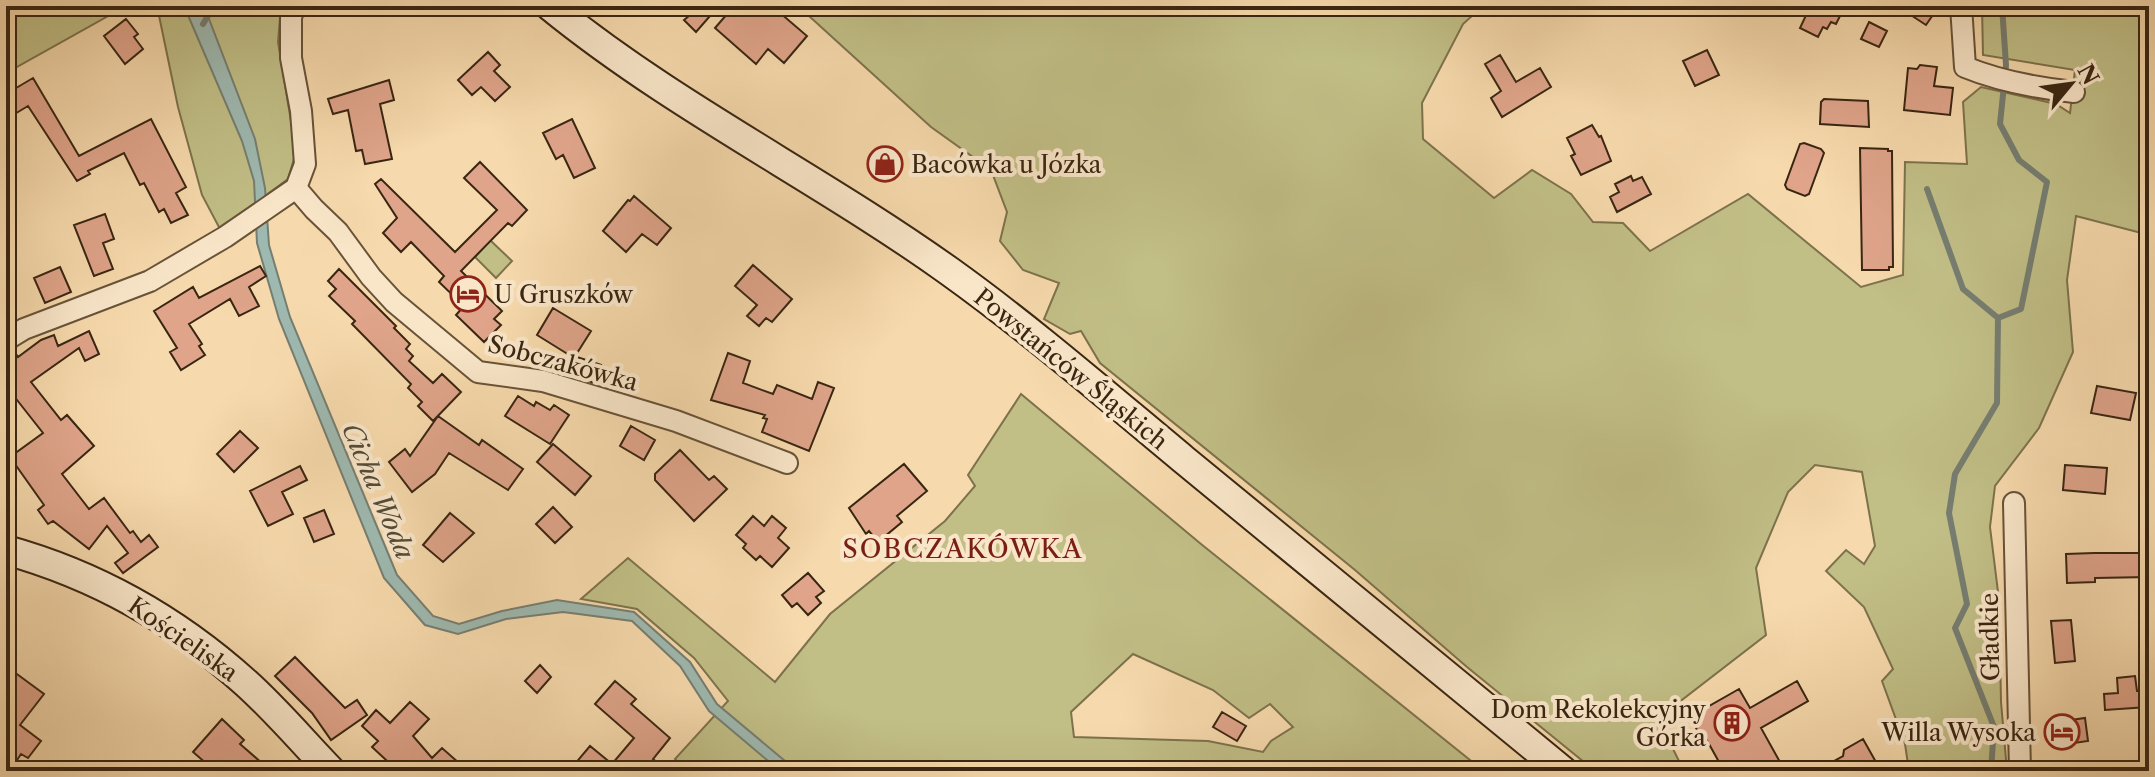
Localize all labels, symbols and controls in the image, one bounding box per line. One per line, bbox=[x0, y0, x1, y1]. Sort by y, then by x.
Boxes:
north arrow bbox=[2031, 44, 2111, 124]
text: N bbox=[2072, 60, 2104, 89]
shop icon: Bacówka u Józka bbox=[866, 145, 904, 183]
place label: Bacówka u Józka bbox=[911, 150, 1102, 179]
hotel icon: U Gruszków bbox=[449, 275, 487, 313]
place label: U Gruszków bbox=[494, 280, 634, 309]
street label: Powstańców Śląskich bbox=[968, 281, 1174, 456]
street label: Sobczakówka bbox=[485, 329, 641, 397]
water label: Cicha Woda bbox=[335, 418, 421, 564]
district label: SOBCZAKÓWKA bbox=[842, 533, 1084, 565]
street label: Kościeliska bbox=[123, 591, 244, 688]
street label: Gładkie bbox=[1975, 592, 2005, 682]
place label: Dom Rekolekcyjny Górka bbox=[1491, 695, 1707, 752]
building icon: Dom Rekolekcyjny Górka bbox=[1713, 704, 1751, 742]
hotel icon: Willa Wysoka bbox=[2043, 713, 2081, 751]
place label: Willa Wysoka bbox=[1880, 718, 2036, 747]

